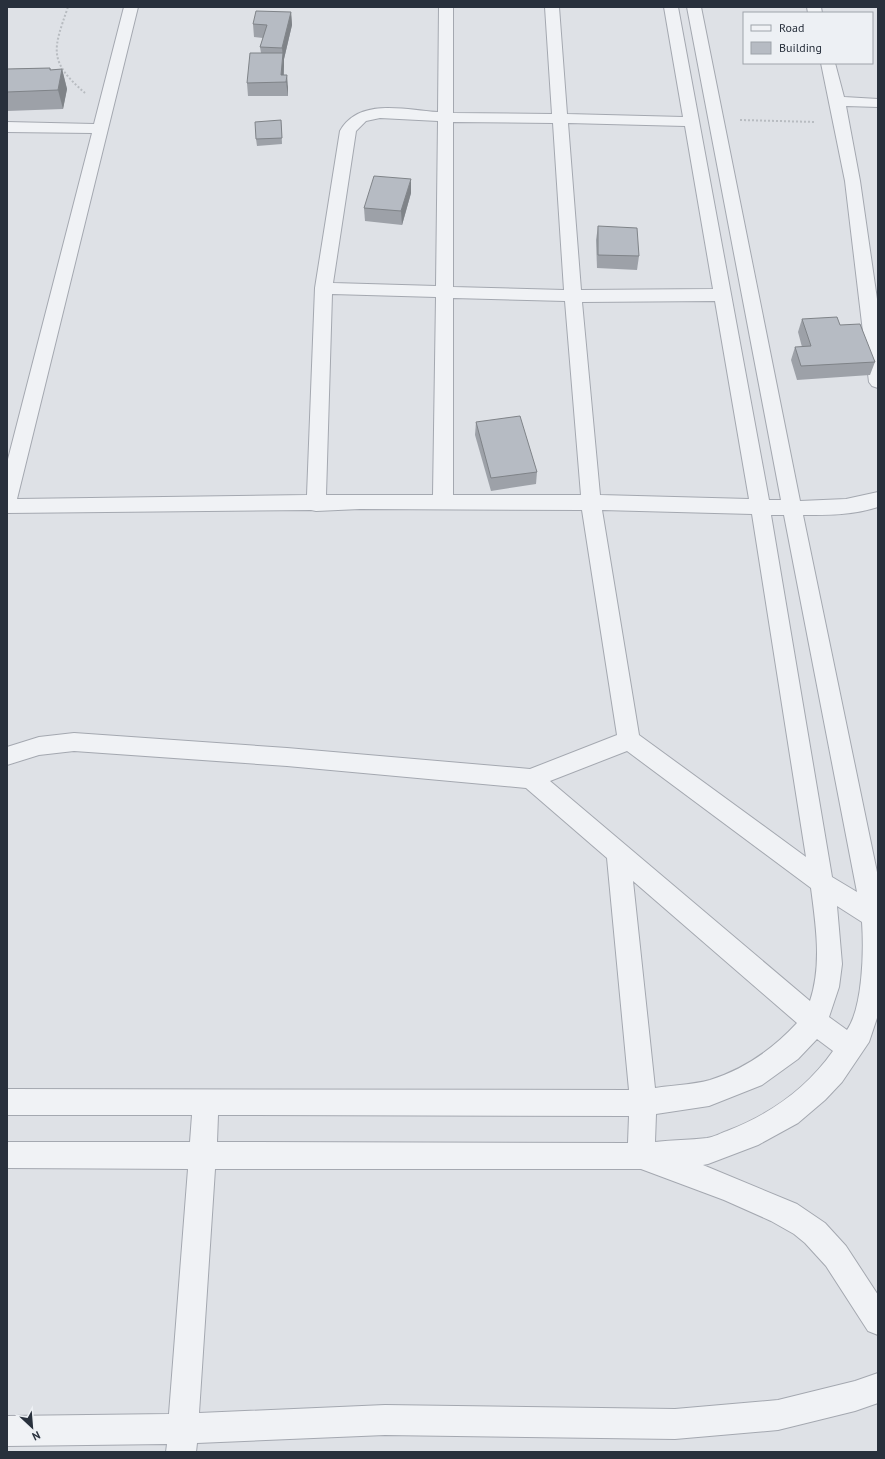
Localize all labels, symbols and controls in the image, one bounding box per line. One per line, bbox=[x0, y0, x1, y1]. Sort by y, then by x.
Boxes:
legend bbox=[743, 12, 873, 64]
text: Road bbox=[779, 20, 804, 35]
text: Building bbox=[779, 40, 822, 55]
north arrow bbox=[12, 1407, 52, 1447]
text: N bbox=[30, 1428, 43, 1444]

